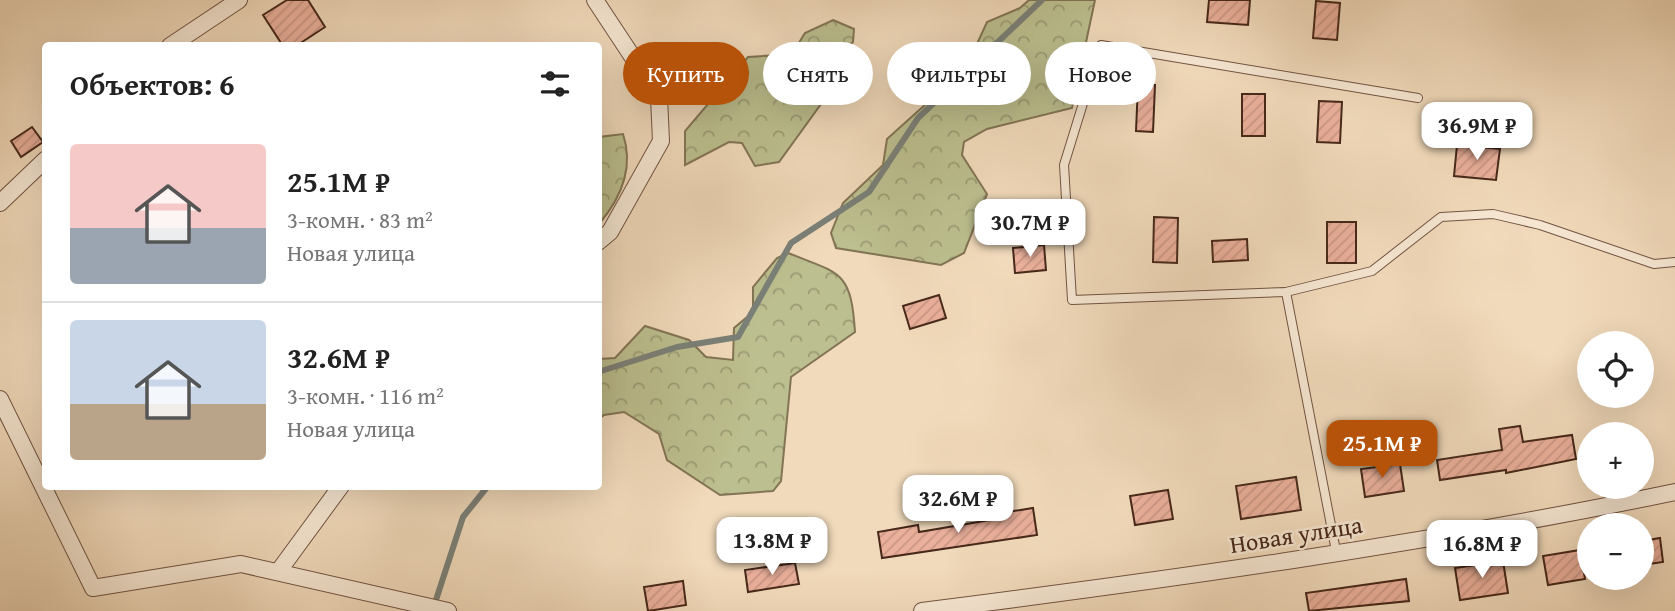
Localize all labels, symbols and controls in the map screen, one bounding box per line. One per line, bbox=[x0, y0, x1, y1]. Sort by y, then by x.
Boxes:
chip: Купить bbox=[623, 42, 749, 105]
chip: Снять bbox=[763, 42, 873, 105]
chip: Фильтры bbox=[887, 42, 1031, 105]
chip: Новое bbox=[1045, 42, 1156, 105]
text: Объектов: 6 bbox=[70, 62, 234, 106]
icon: filters bbox=[536, 65, 574, 103]
pin: 36.9M ₽ bbox=[1412, 102, 1542, 162]
text: 36.9M ₽ bbox=[1437, 108, 1517, 141]
text: 25.1M ₽ bbox=[287, 159, 390, 203]
icon: home bbox=[126, 172, 210, 256]
pin: 30.7M ₽ bbox=[965, 200, 1095, 259]
text: 3-комн. · 83 m² bbox=[287, 203, 433, 236]
text: 30.7M ₽ bbox=[990, 205, 1070, 238]
text: Новая улица bbox=[287, 236, 415, 269]
map controls bbox=[1577, 331, 1654, 590]
button: locate bbox=[1577, 331, 1654, 408]
text: 32.6M ₽ bbox=[287, 335, 390, 379]
icon: home bbox=[126, 348, 210, 432]
text: 3-комн. · 116 m² bbox=[287, 379, 444, 412]
text: Новая улица bbox=[287, 412, 415, 445]
pin: 25.1M ₽ bbox=[1317, 420, 1447, 480]
button: + bbox=[1577, 422, 1654, 499]
text: 25.1M ₽ bbox=[1342, 426, 1422, 459]
pin: 32.6M ₽ bbox=[893, 476, 1023, 535]
text: 32.6M ₽ bbox=[918, 481, 998, 514]
street label: Новая улица bbox=[1227, 507, 1365, 562]
button: − bbox=[1577, 513, 1654, 590]
pin: 13.8M ₽ bbox=[707, 518, 837, 577]
pin: 16.8M ₽ bbox=[1417, 520, 1547, 580]
text: 13.8M ₽ bbox=[732, 523, 812, 556]
text: 16.8M ₽ bbox=[1442, 526, 1522, 559]

